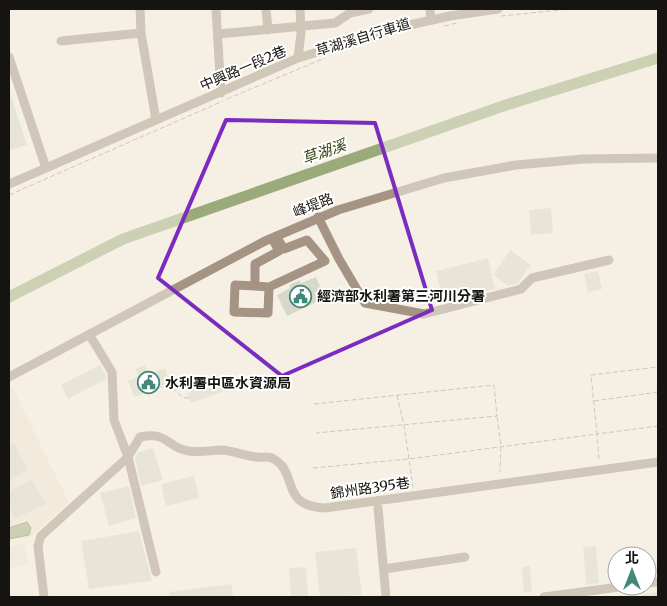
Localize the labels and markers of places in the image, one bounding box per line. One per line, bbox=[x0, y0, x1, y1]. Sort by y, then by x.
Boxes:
public building icon: 經濟部水利署第三河川分署 bbox=[289, 284, 313, 308]
place label: 經濟部水利署第三河川分署 bbox=[317, 287, 485, 305]
public building icon: 水利署中區水資源局 bbox=[137, 371, 161, 395]
place label: 水利署中區水資源局 bbox=[165, 374, 291, 392]

